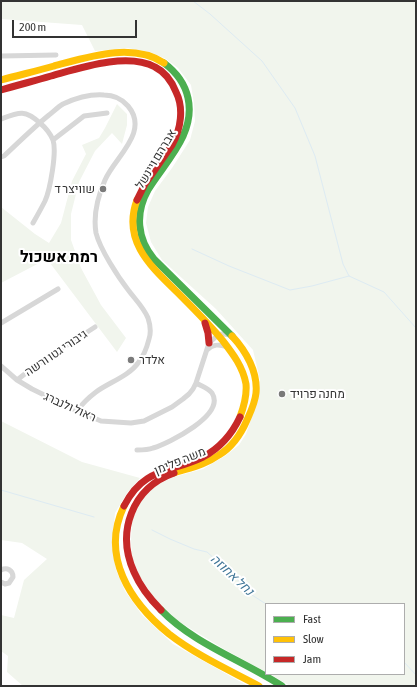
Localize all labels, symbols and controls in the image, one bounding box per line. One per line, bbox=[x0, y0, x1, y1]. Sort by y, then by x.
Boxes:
scale bar bbox=[14, 12, 139, 38]
text: 200 m bbox=[19, 20, 46, 34]
street label: אברהם ויינשל bbox=[133, 127, 179, 191]
place label: שוויצר ד bbox=[54, 182, 95, 196]
marker: שוויצר ד bbox=[98, 184, 108, 194]
district label: רמת אשכול bbox=[20, 247, 98, 267]
street label: גיבורי גטו ורשה bbox=[22, 327, 90, 379]
place label: אלדר bbox=[139, 353, 165, 367]
marker: אלדר bbox=[126, 355, 136, 365]
place label: מחנה פרויד bbox=[290, 387, 345, 401]
street label: ראול ולנברג bbox=[42, 389, 98, 425]
marker: מחנה פרויד bbox=[277, 389, 287, 399]
street label: משה פלימן bbox=[152, 444, 208, 478]
water label: נחל אחוזה bbox=[207, 551, 257, 599]
legend bbox=[265, 603, 405, 675]
text: Fast bbox=[303, 612, 321, 626]
text: Slow bbox=[303, 632, 324, 646]
text: Jam bbox=[303, 652, 321, 666]

